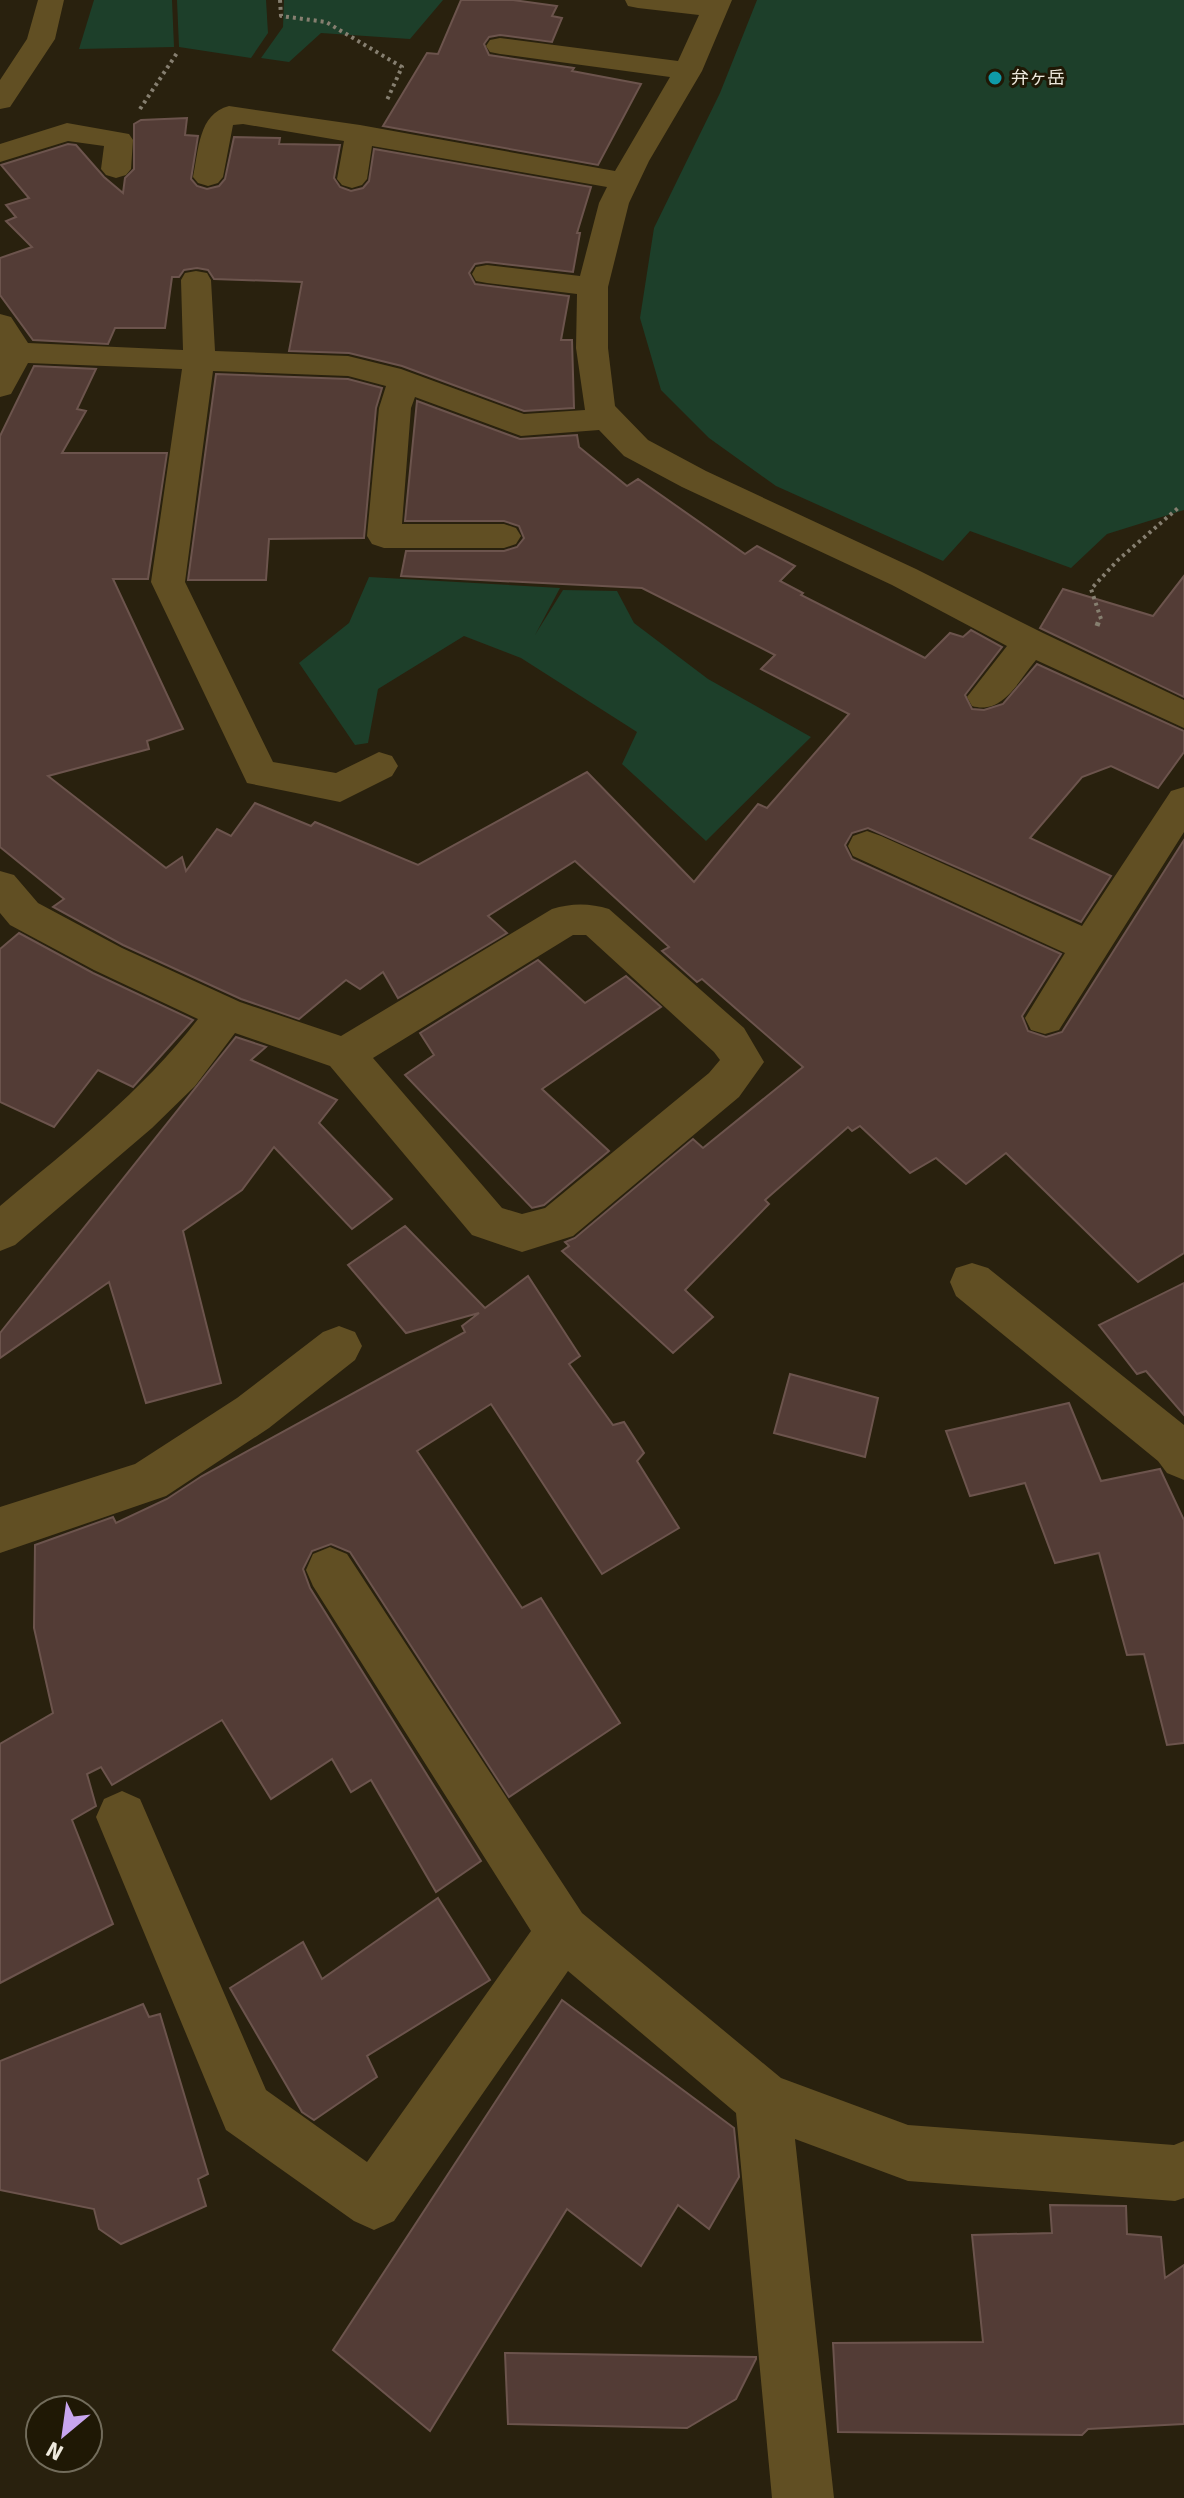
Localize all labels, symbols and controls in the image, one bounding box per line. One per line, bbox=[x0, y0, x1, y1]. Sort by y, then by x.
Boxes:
place label: 弁ヶ岳 bbox=[1011, 67, 1065, 89]
marker: 弁ヶ岳 bbox=[986, 69, 1004, 87]
north arrow bbox=[24, 2394, 104, 2474]
text: N bbox=[41, 2436, 68, 2467]

